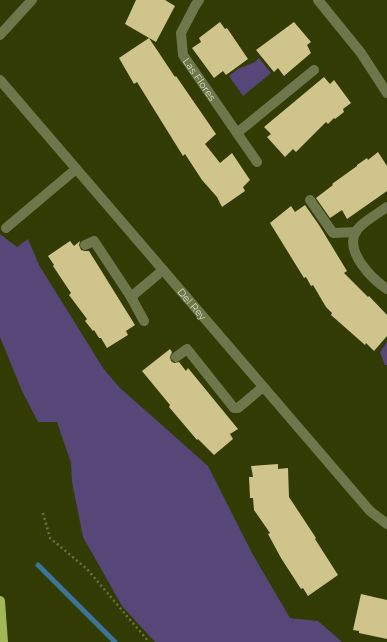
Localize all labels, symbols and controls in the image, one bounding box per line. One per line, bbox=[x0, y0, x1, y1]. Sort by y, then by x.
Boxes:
street label: Las Flores bbox=[180, 55, 219, 104]
street label: Del Rey bbox=[174, 285, 210, 323]

